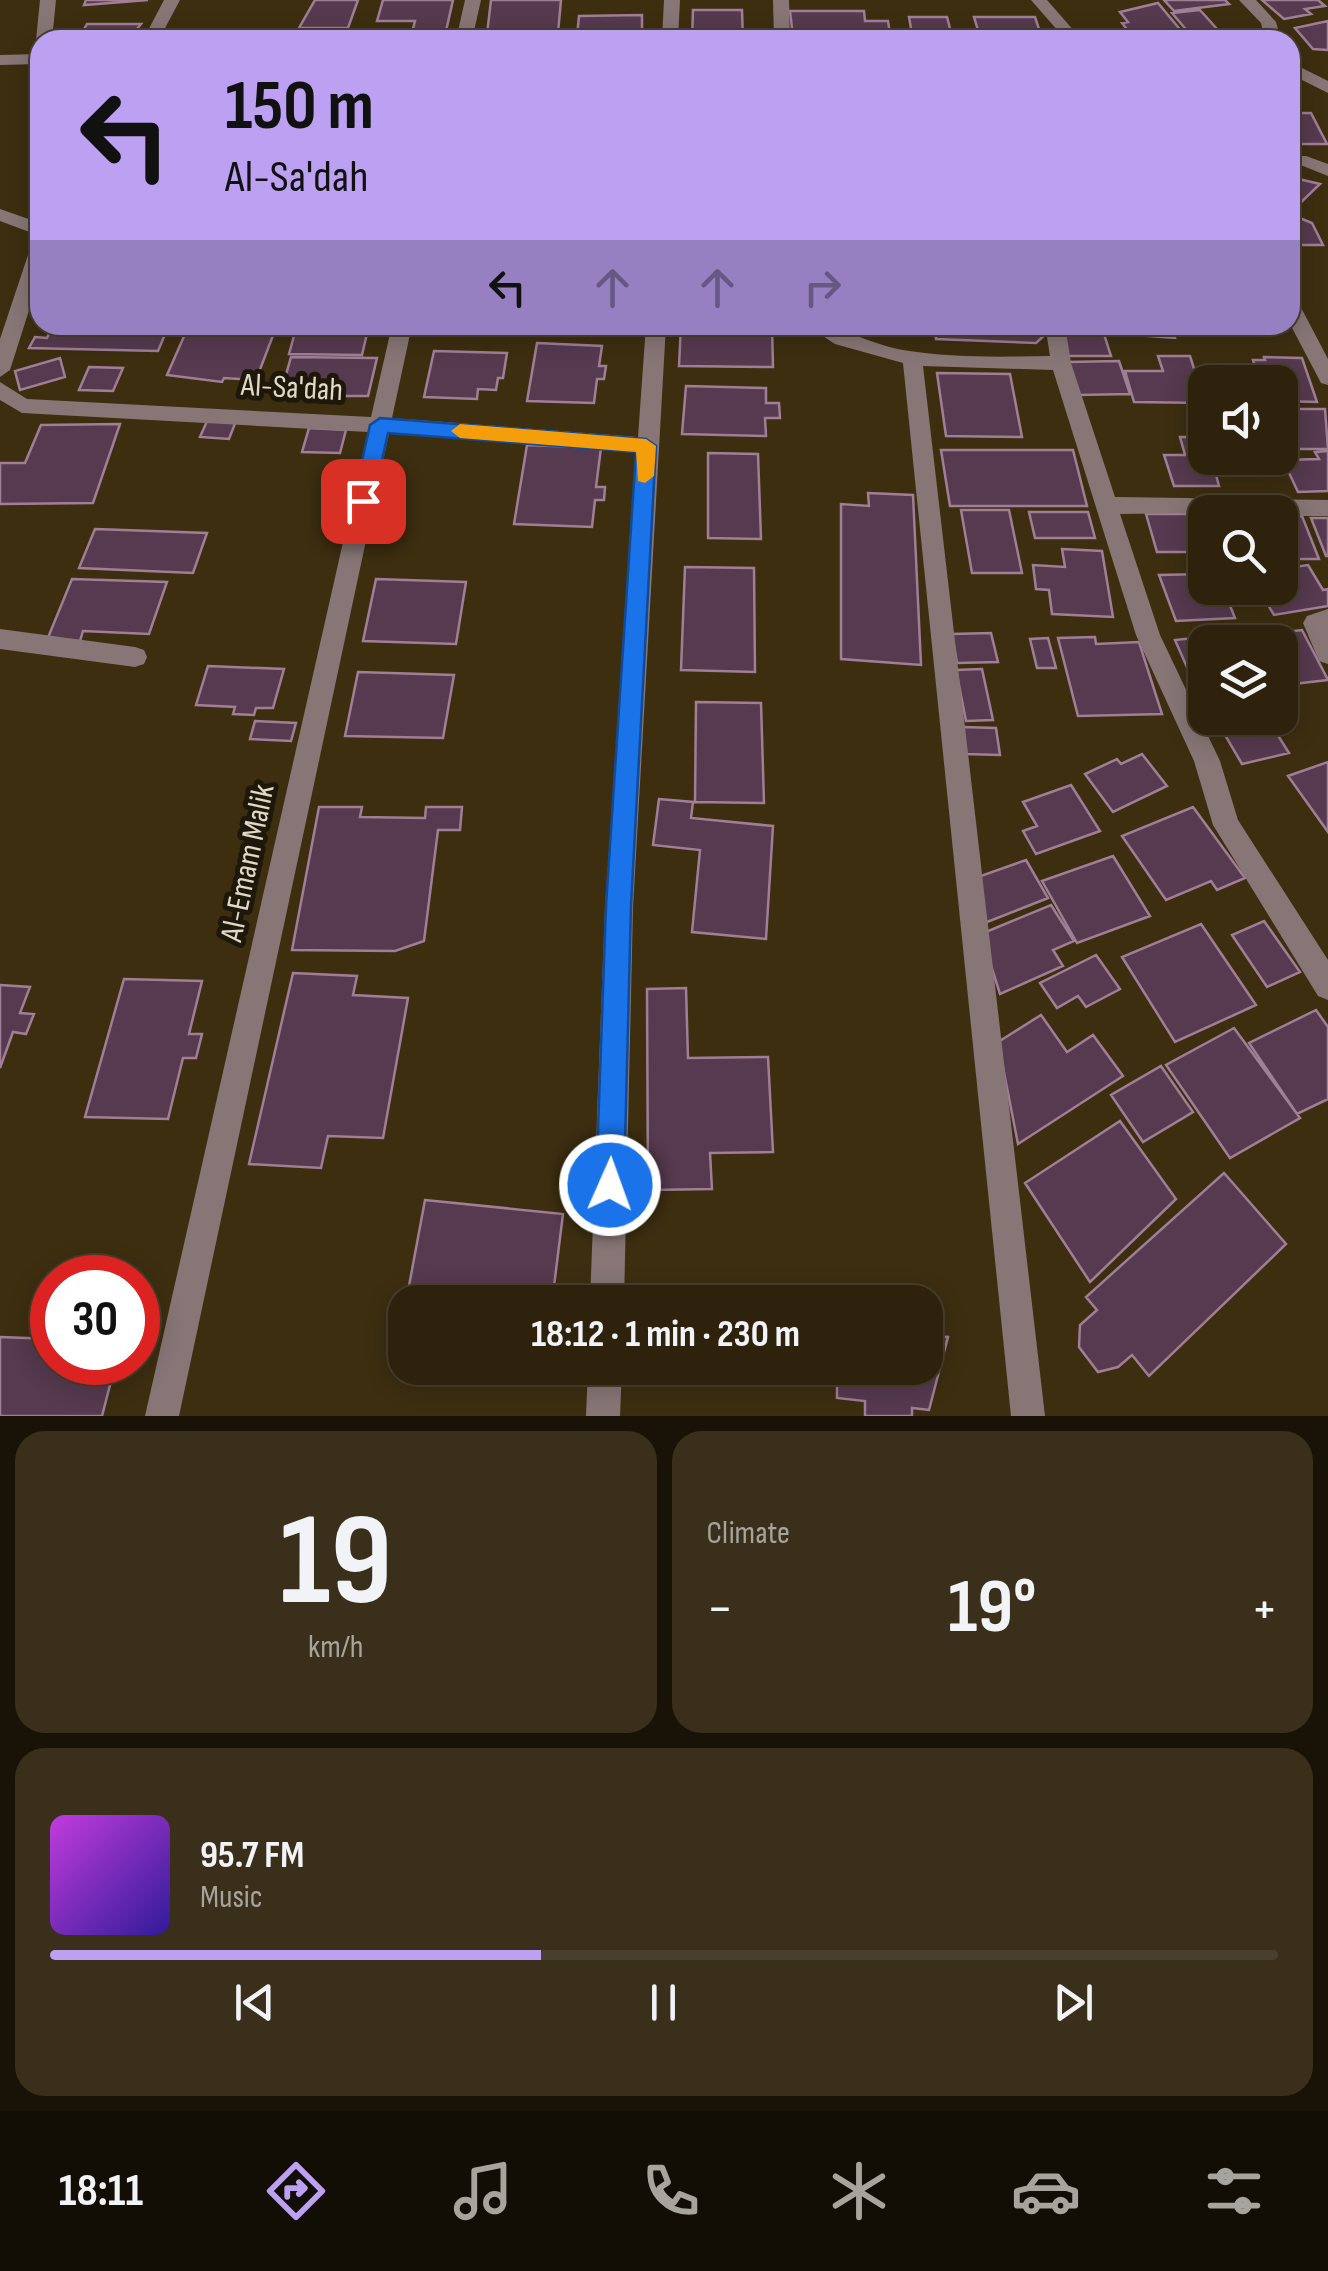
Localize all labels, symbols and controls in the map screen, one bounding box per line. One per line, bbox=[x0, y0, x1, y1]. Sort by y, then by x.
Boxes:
text: 150 m bbox=[225, 65, 374, 149]
icon: left bbox=[60, 70, 190, 200]
text: Al-Sa'dah bbox=[225, 150, 368, 205]
icon: left bbox=[480, 260, 535, 315]
icon: ahead bbox=[585, 260, 640, 315]
icon: ahead bbox=[690, 260, 745, 315]
icon: right bbox=[795, 260, 850, 315]
map controls bbox=[1188, 365, 1298, 735]
button: sound bbox=[1188, 365, 1298, 475]
street label: Al-Sa'dah bbox=[239, 366, 344, 410]
pin bbox=[321, 459, 406, 544]
icon: arrive bbox=[336, 474, 391, 529]
button: search bbox=[1188, 495, 1298, 605]
button: layers bbox=[1188, 625, 1298, 735]
street label: Al-Emam Malik bbox=[212, 781, 284, 946]
position arrow bbox=[558, 1133, 662, 1237]
speed limit sign: 30 bbox=[30, 1255, 160, 1385]
text: 18:12 · 1 min · 230 m bbox=[531, 1312, 800, 1357]
text: 19 bbox=[279, 1485, 392, 1641]
text: Climate bbox=[707, 1514, 790, 1553]
text: 19° bbox=[948, 1563, 1036, 1654]
text: − bbox=[707, 1576, 733, 1643]
text: + bbox=[1251, 1576, 1278, 1643]
text: km/h bbox=[308, 1628, 363, 1667]
text: 95.7 FM bbox=[200, 1833, 304, 1878]
text: Music bbox=[200, 1878, 263, 1917]
icon: previous bbox=[227, 1975, 282, 2030]
icon: pause bbox=[636, 1975, 691, 2030]
icon: next bbox=[1046, 1975, 1101, 2030]
icon: directions bbox=[261, 2156, 331, 2226]
icon: music bbox=[448, 2156, 518, 2226]
icon: phone bbox=[636, 2156, 706, 2226]
icon: climate bbox=[824, 2156, 894, 2226]
icon: car bbox=[1011, 2156, 1081, 2226]
icon: filters bbox=[1199, 2156, 1269, 2226]
text: 18:11 bbox=[59, 2164, 143, 2219]

